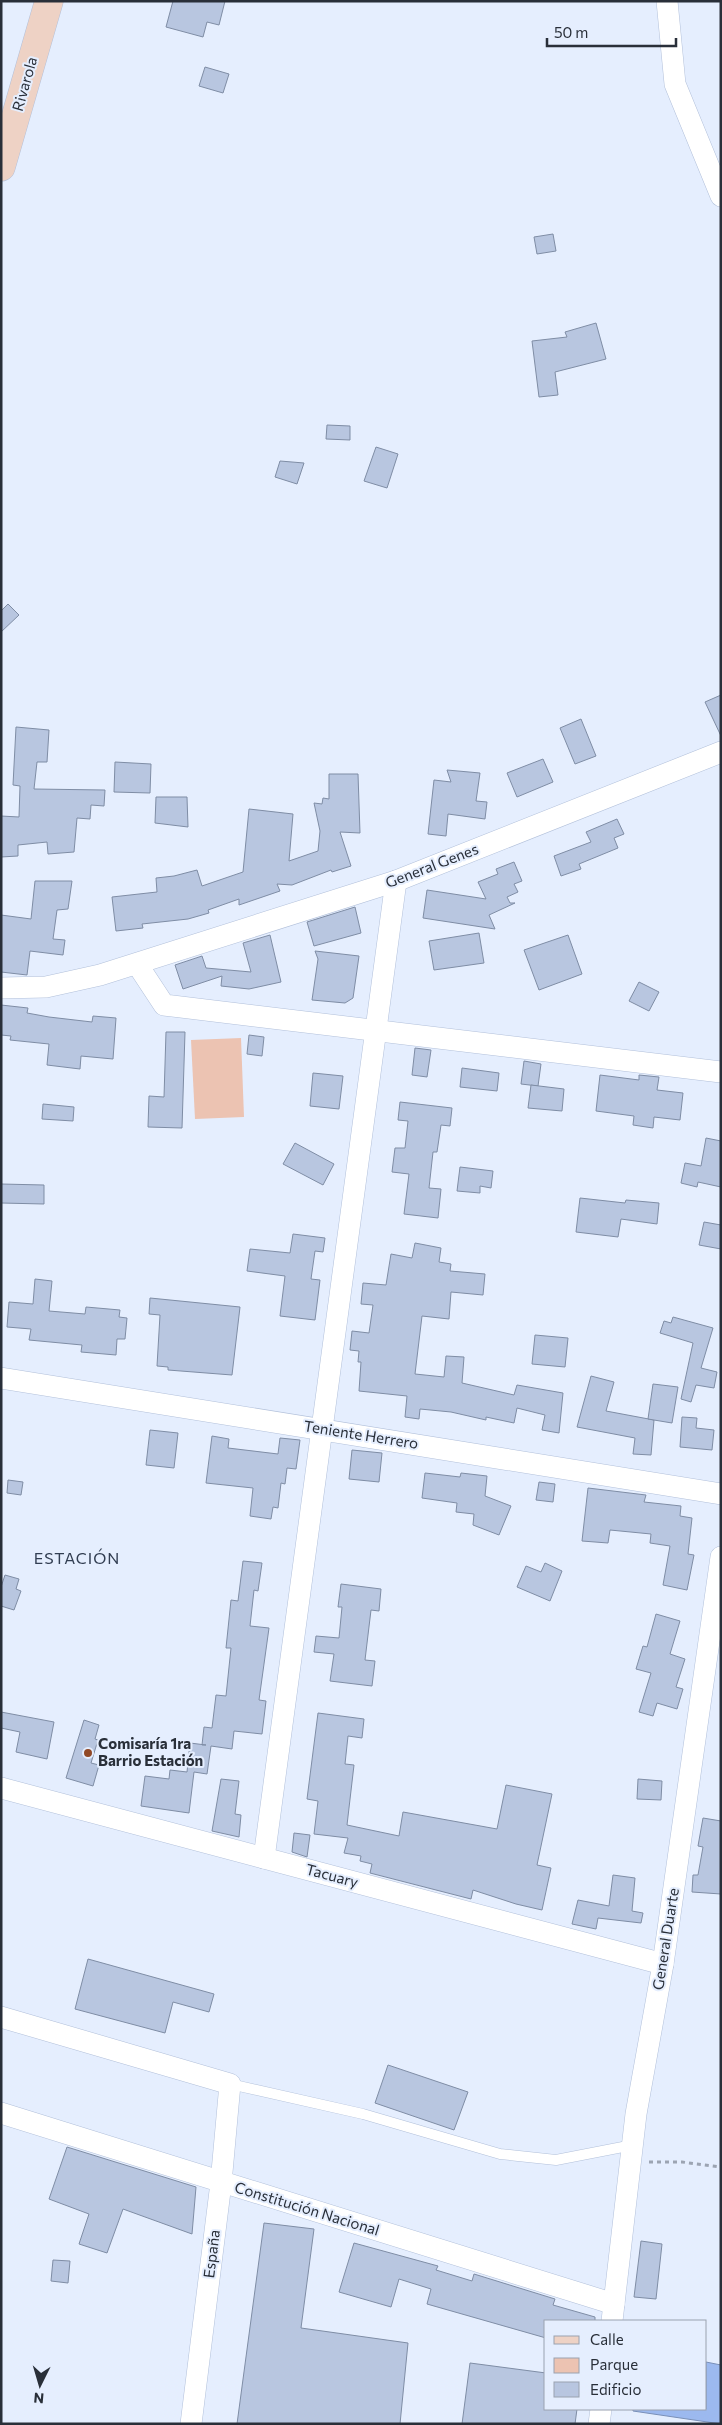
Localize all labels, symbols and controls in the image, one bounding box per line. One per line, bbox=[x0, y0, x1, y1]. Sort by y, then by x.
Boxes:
scale bar bbox=[547, 15, 676, 47]
text: 50 m bbox=[554, 23, 588, 41]
street label: Rivarola bbox=[8, 54, 40, 113]
street label: General Genes bbox=[383, 839, 481, 891]
street label: Teniente Herrero bbox=[303, 1416, 420, 1452]
district label: ESTACIÓN bbox=[34, 1548, 120, 1567]
place label: Comisaría 1ra Barrio Estación bbox=[98, 1734, 203, 1769]
marker: Comisaría 1ra Barrio Estación bbox=[82, 1747, 94, 1759]
street label: Tacuary bbox=[304, 1859, 361, 1891]
street label: General Duarte bbox=[648, 1886, 682, 1991]
street label: Constitución Nacional bbox=[233, 2177, 382, 2239]
street label: España bbox=[199, 2229, 223, 2279]
legend bbox=[544, 2320, 707, 2410]
text: Calle bbox=[590, 2330, 624, 2348]
text: Parque bbox=[590, 2355, 638, 2373]
north arrow bbox=[15, 2360, 65, 2410]
text: Edificio bbox=[590, 2380, 641, 2398]
text: N bbox=[33, 2390, 45, 2407]

